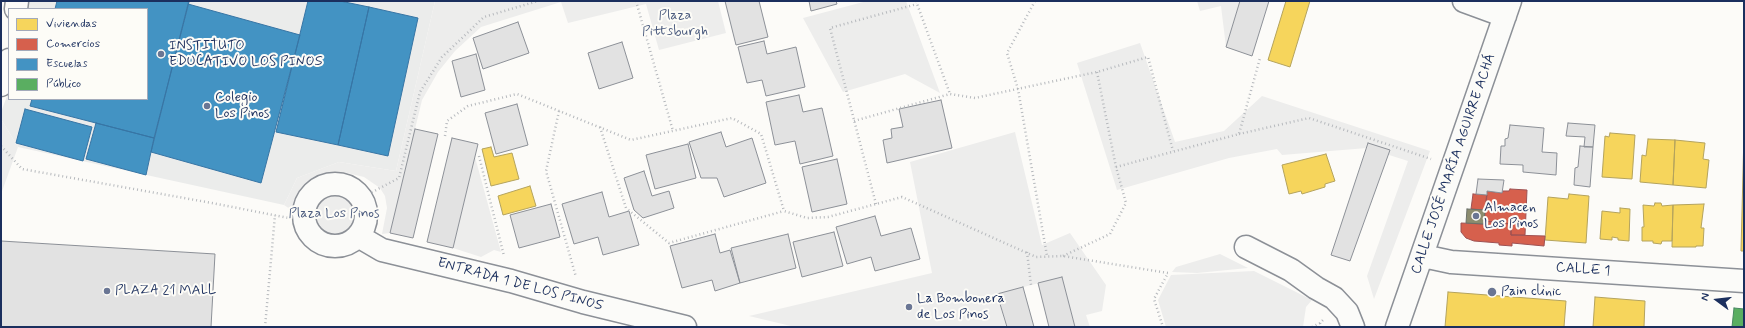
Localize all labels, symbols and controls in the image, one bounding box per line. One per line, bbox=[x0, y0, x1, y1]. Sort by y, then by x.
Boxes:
legend bbox=[8, 8, 148, 100]
park label: Plaza Pittsburgh bbox=[642, 8, 708, 40]
text: Viviendas bbox=[46, 16, 97, 32]
text: Comercios bbox=[46, 36, 100, 52]
place label: INSTITUTO EDUCATIVO LOS PINOS bbox=[169, 38, 322, 70]
marker: INSTITUTO EDUCATIVO LOS PINOS bbox=[156, 49, 166, 59]
street label: CALLE JOSÉ MARÍA AGUIRRE ACHÁ bbox=[1408, 52, 1500, 276]
text: Escuelas bbox=[46, 56, 88, 72]
text: Público bbox=[46, 76, 81, 92]
place label: Colegio Los Pinos bbox=[215, 90, 269, 122]
marker: Colegio Los Pinos bbox=[202, 101, 212, 111]
place label: Almacen Los Pinos bbox=[1484, 200, 1538, 232]
park label: Plaza Los Pinos bbox=[288, 206, 380, 222]
marker: Almacen Los Pinos bbox=[1471, 211, 1481, 221]
street label: ENTRADA 1 DE LOS PINOS bbox=[436, 255, 604, 315]
street label: CALLE 1 bbox=[1555, 260, 1611, 280]
north arrow bbox=[1697, 280, 1737, 320]
place label: PLAZA 21 MALL bbox=[115, 283, 216, 299]
place label: Pain clinic bbox=[1501, 284, 1562, 300]
marker: PLAZA 21 MALL bbox=[102, 286, 112, 296]
marker: Pain clinic bbox=[1486, 286, 1498, 298]
place label: La Bombonera de Los Pinos bbox=[917, 291, 1005, 324]
text: N bbox=[1698, 292, 1713, 302]
marker: La Bombonera de Los Pinos bbox=[904, 302, 914, 312]

